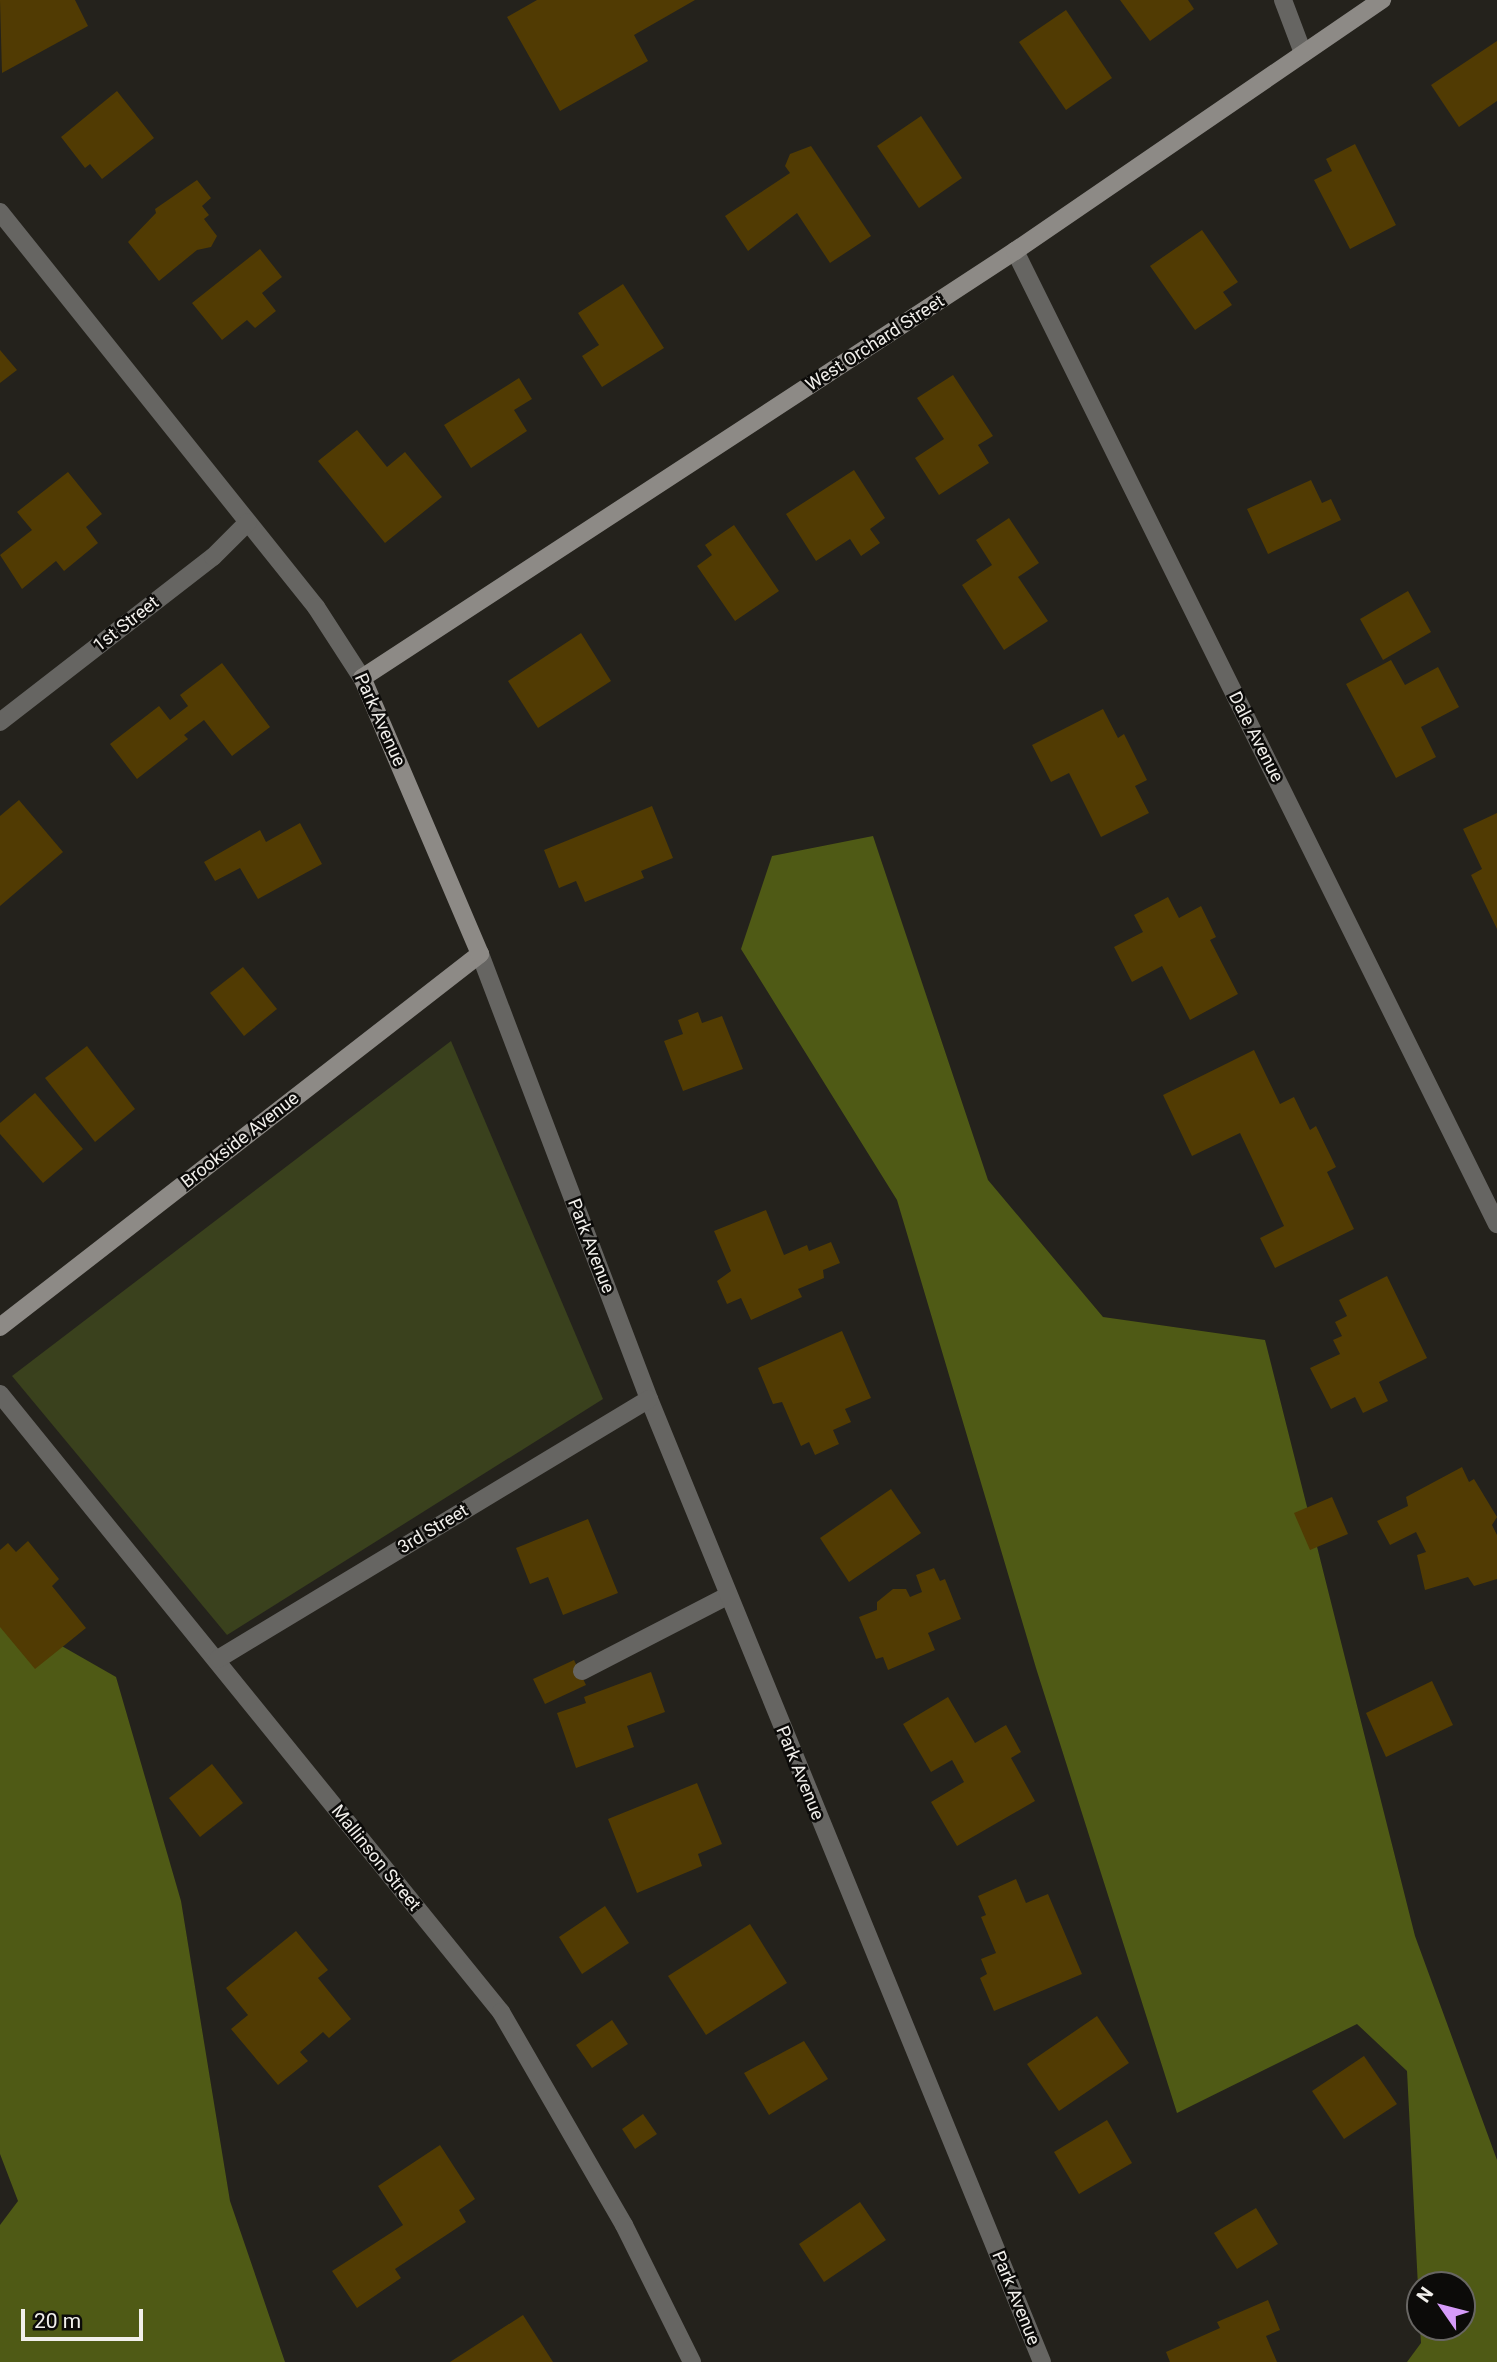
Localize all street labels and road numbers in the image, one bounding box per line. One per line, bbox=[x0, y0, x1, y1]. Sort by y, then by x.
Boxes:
street label: West Orchard Street bbox=[802, 290, 948, 396]
street label: 1st Street bbox=[89, 592, 163, 656]
street label: Park Avenue bbox=[350, 670, 410, 770]
street label: Dale Avenue bbox=[1224, 688, 1288, 786]
street label: Brookside Avenue bbox=[177, 1087, 303, 1193]
street label: Park Avenue bbox=[563, 1196, 619, 1296]
street label: 3rd Street bbox=[394, 1500, 472, 1558]
street label: Park Avenue bbox=[771, 1723, 829, 1823]
street label: Mallinson Street bbox=[327, 1801, 425, 1915]
street label: Park Avenue bbox=[987, 2248, 1045, 2348]

